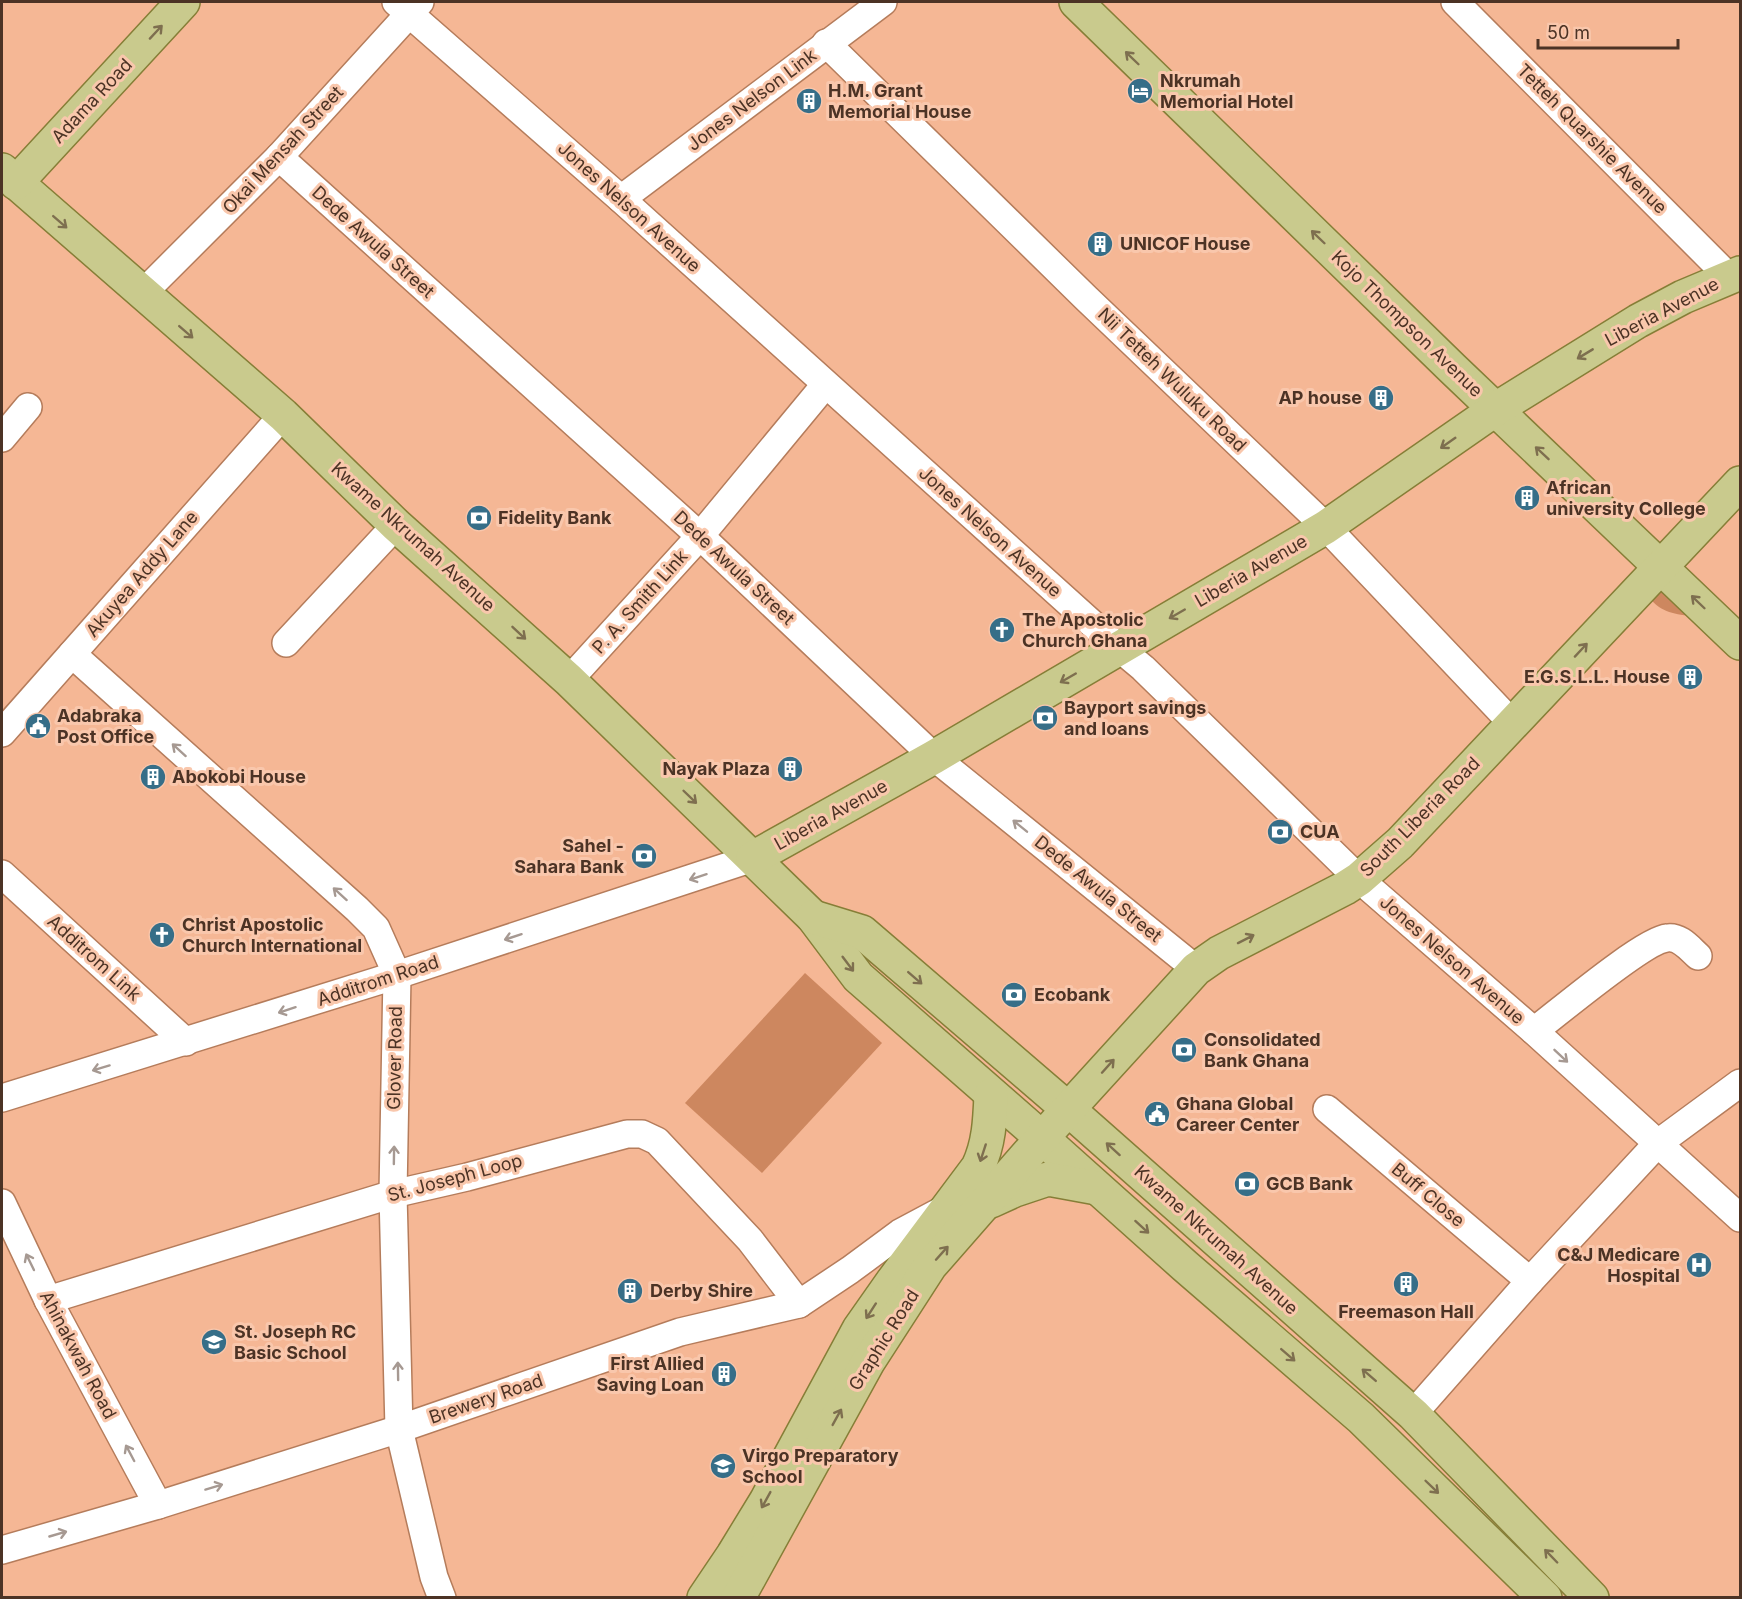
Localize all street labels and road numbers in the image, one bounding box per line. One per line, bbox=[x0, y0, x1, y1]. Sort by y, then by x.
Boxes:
street label: Jones Nelson Link bbox=[683, 44, 820, 155]
street label: Adama Road bbox=[47, 54, 136, 147]
street label: Tetteh Quarshie Avenue bbox=[1513, 60, 1671, 218]
street label: Okai Mensah Street bbox=[218, 81, 347, 218]
street label: Jones Nelson Avenue bbox=[554, 137, 705, 276]
street label: Dede Awula Street bbox=[308, 181, 439, 302]
street label: Kojo Thompson Avenue bbox=[1328, 246, 1487, 401]
street label: Liberia Avenue bbox=[1601, 273, 1722, 350]
street label: Nii Tetteh Wuluku Road bbox=[1094, 303, 1251, 456]
street label: Kwame Nkrumah Avenue bbox=[327, 458, 499, 616]
street label: Jones Nelson Avenue bbox=[915, 462, 1066, 601]
street label: Dede Awula Street bbox=[670, 506, 799, 629]
street label: Akuyea Addy Lane bbox=[81, 507, 202, 641]
street label: Liberia Avenue bbox=[1191, 530, 1311, 611]
street label: P. A. Smith Link bbox=[588, 545, 692, 658]
street label: South Liberia Road bbox=[1355, 752, 1484, 881]
street label: Liberia Avenue bbox=[771, 775, 891, 854]
street label: Dede Awula Street bbox=[1031, 831, 1166, 946]
street label: Jones Nelson Avenue bbox=[1376, 891, 1529, 1028]
street label: Additrom Link bbox=[44, 910, 145, 1005]
street label: Additrom Road bbox=[315, 951, 441, 1010]
street label: Glover Road bbox=[383, 1006, 406, 1110]
street label: St. Joseph Loop bbox=[385, 1149, 524, 1206]
street label: Buff Close bbox=[1388, 1158, 1469, 1231]
street label: Kwame Nkrumah Avenue bbox=[1130, 1161, 1302, 1319]
street label: Graphic Road bbox=[844, 1285, 923, 1394]
street label: Ahinakwah Road bbox=[36, 1287, 121, 1422]
street label: Brewery Road bbox=[426, 1369, 546, 1428]

